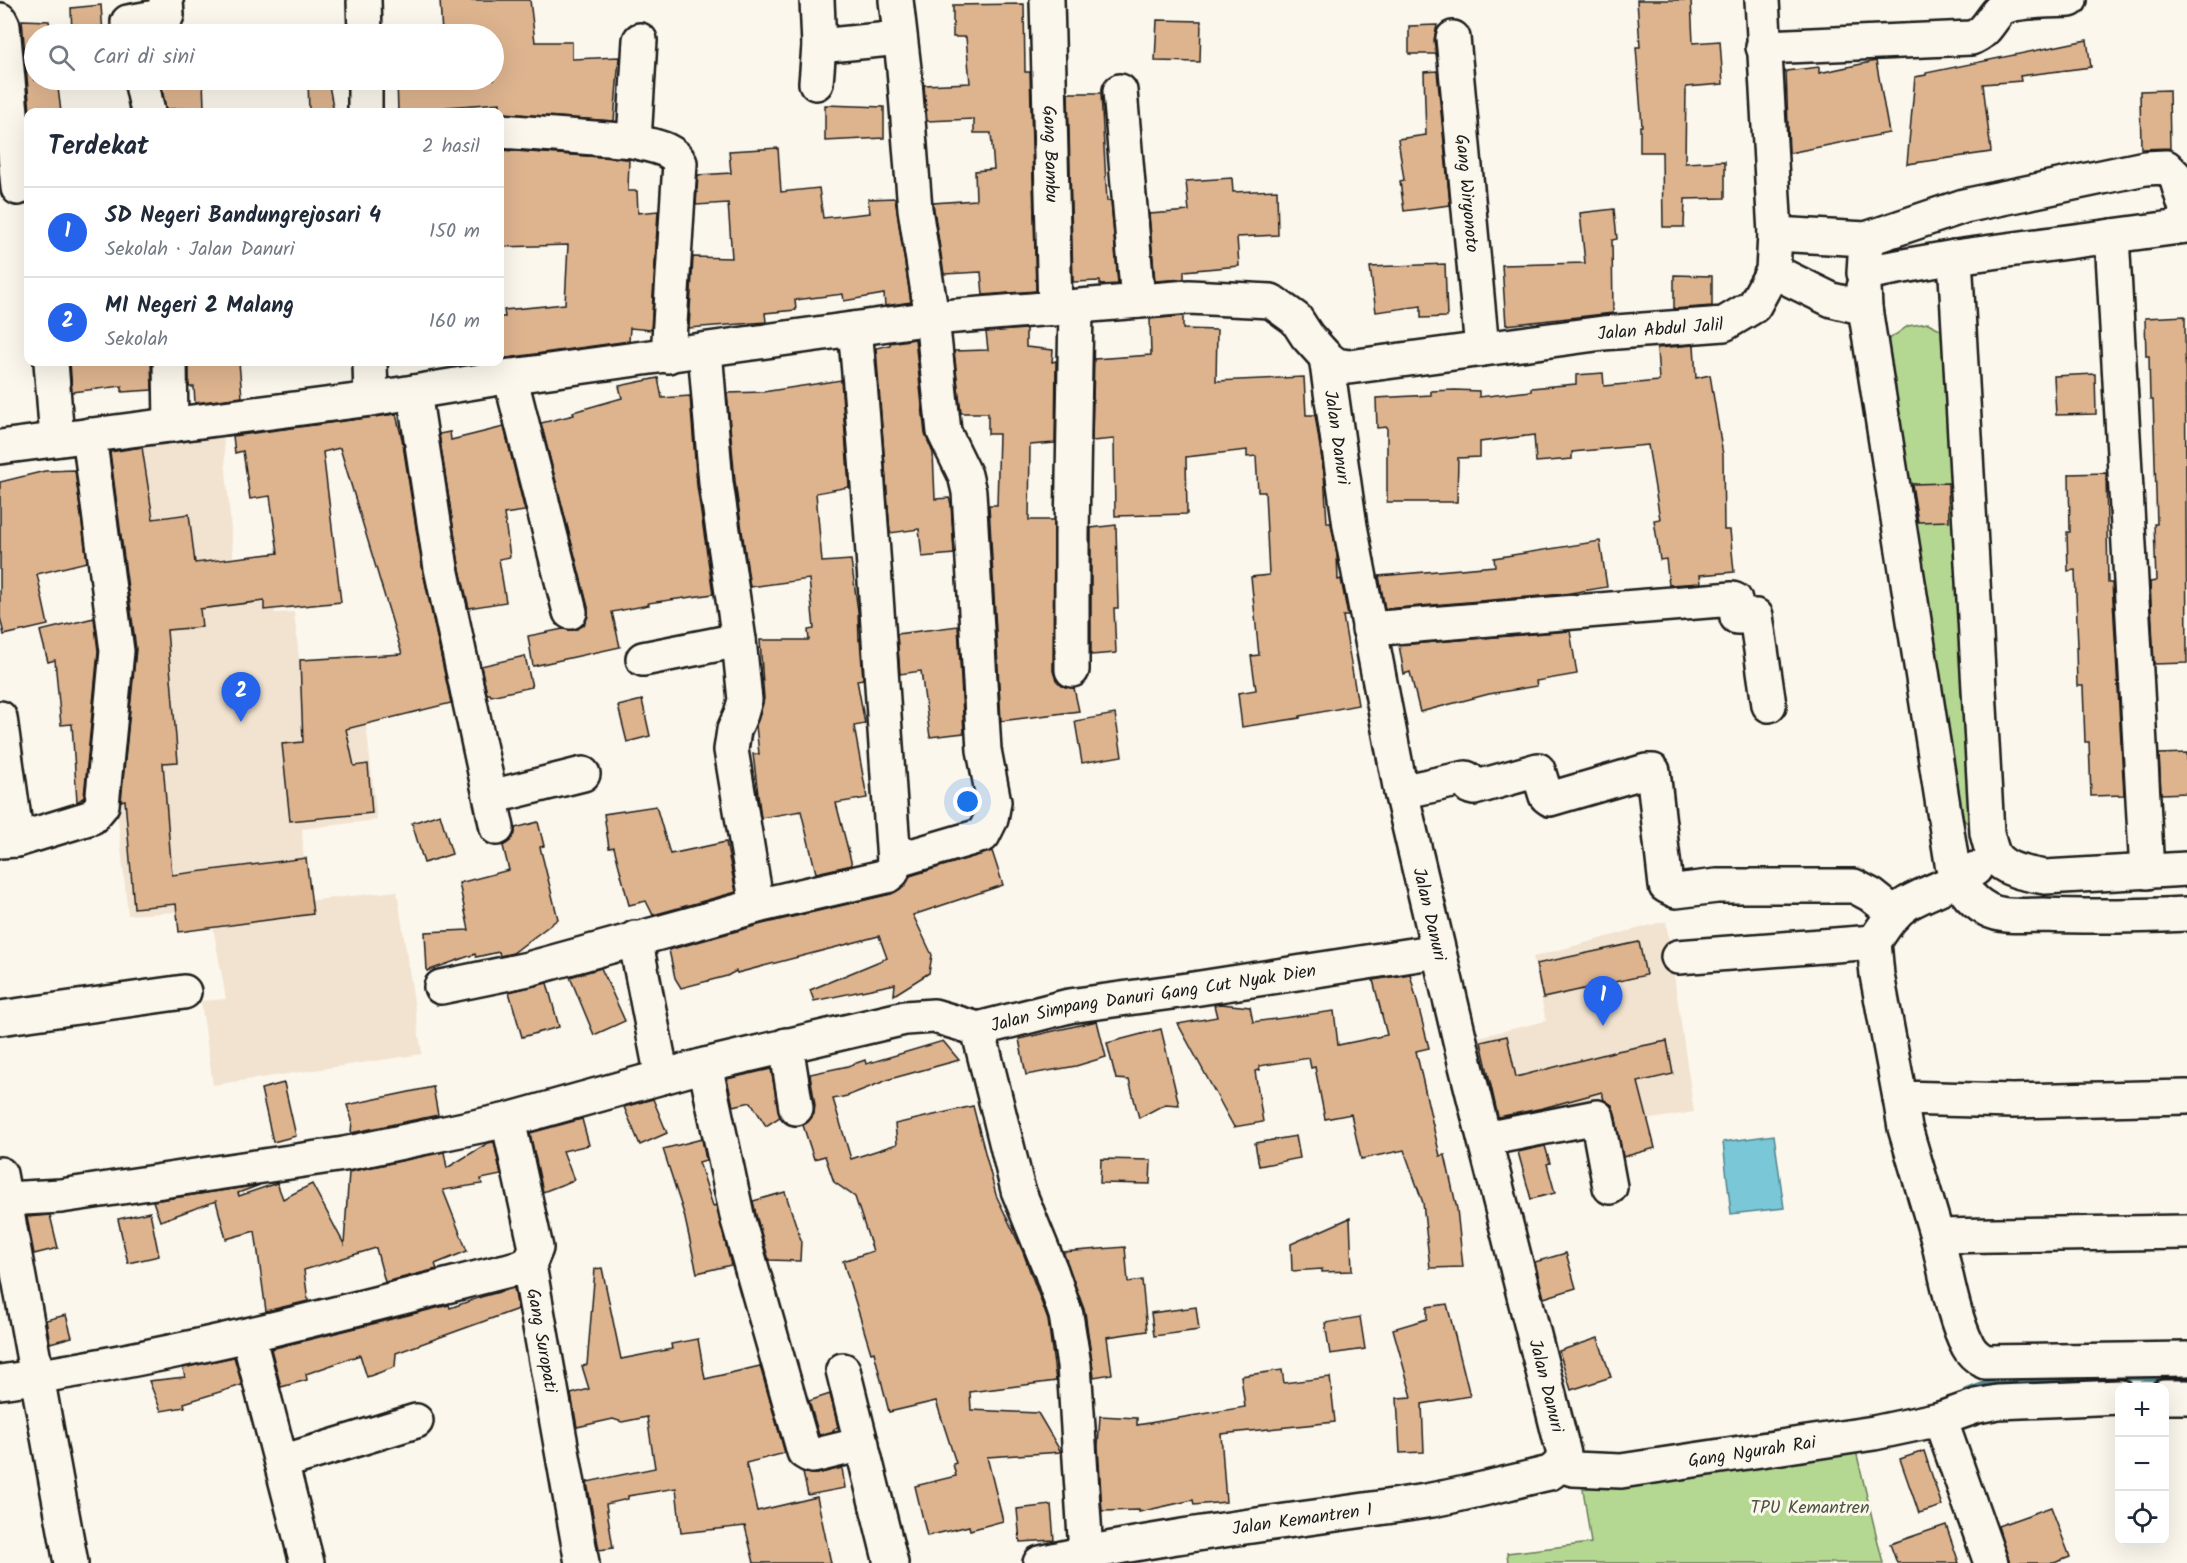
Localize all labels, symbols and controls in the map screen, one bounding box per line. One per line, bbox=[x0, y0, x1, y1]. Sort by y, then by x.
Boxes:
search box bbox=[24, 24, 504, 90]
text: Cari di sini bbox=[93, 40, 194, 75]
icon: search bbox=[45, 41, 78, 74]
street label: Gang Bambu bbox=[1034, 105, 1065, 203]
text: Terdekat bbox=[48, 126, 149, 168]
text: 2 hasil bbox=[422, 131, 480, 163]
street label: Gang Wiryonoto bbox=[1446, 133, 1486, 254]
text: SD Negeri Bandungrejosari 4 bbox=[105, 199, 381, 234]
text: 1 bbox=[64, 216, 71, 248]
text: 150 m bbox=[429, 216, 480, 248]
text: Sekolah · Jalan Danuri bbox=[105, 234, 294, 266]
text: MI Negeri 2 Malang bbox=[105, 289, 294, 324]
text: 2 bbox=[62, 306, 73, 338]
text: 160 m bbox=[429, 306, 480, 338]
street label: Jalan Abdul Jalil bbox=[1596, 311, 1725, 350]
text: Sekolah bbox=[105, 324, 168, 356]
street label: Jalan Danuri bbox=[1315, 388, 1357, 487]
pin: 2 bbox=[222, 672, 260, 722]
your location bbox=[953, 787, 982, 816]
street label: Jalan Danuri bbox=[1403, 865, 1454, 965]
street label: Jalan Simpang Danuri Gang Cut Nyak Dien bbox=[988, 957, 1318, 1041]
pin: 1 bbox=[1584, 976, 1622, 1026]
street label: Gang Suropati bbox=[517, 1286, 565, 1396]
street label: Jalan Danuri bbox=[1520, 1336, 1571, 1437]
map controls bbox=[2115, 1383, 2169, 1545]
button: + bbox=[2115, 1383, 2169, 1437]
street label: Gang Ngurah Rai bbox=[1686, 1429, 1819, 1477]
button: − bbox=[2115, 1437, 2169, 1491]
button: locate bbox=[2115, 1491, 2169, 1545]
park label: TPU Kemantren bbox=[1750, 1494, 1870, 1523]
street label: Jalan Kemantren 1 bbox=[1230, 1496, 1374, 1544]

